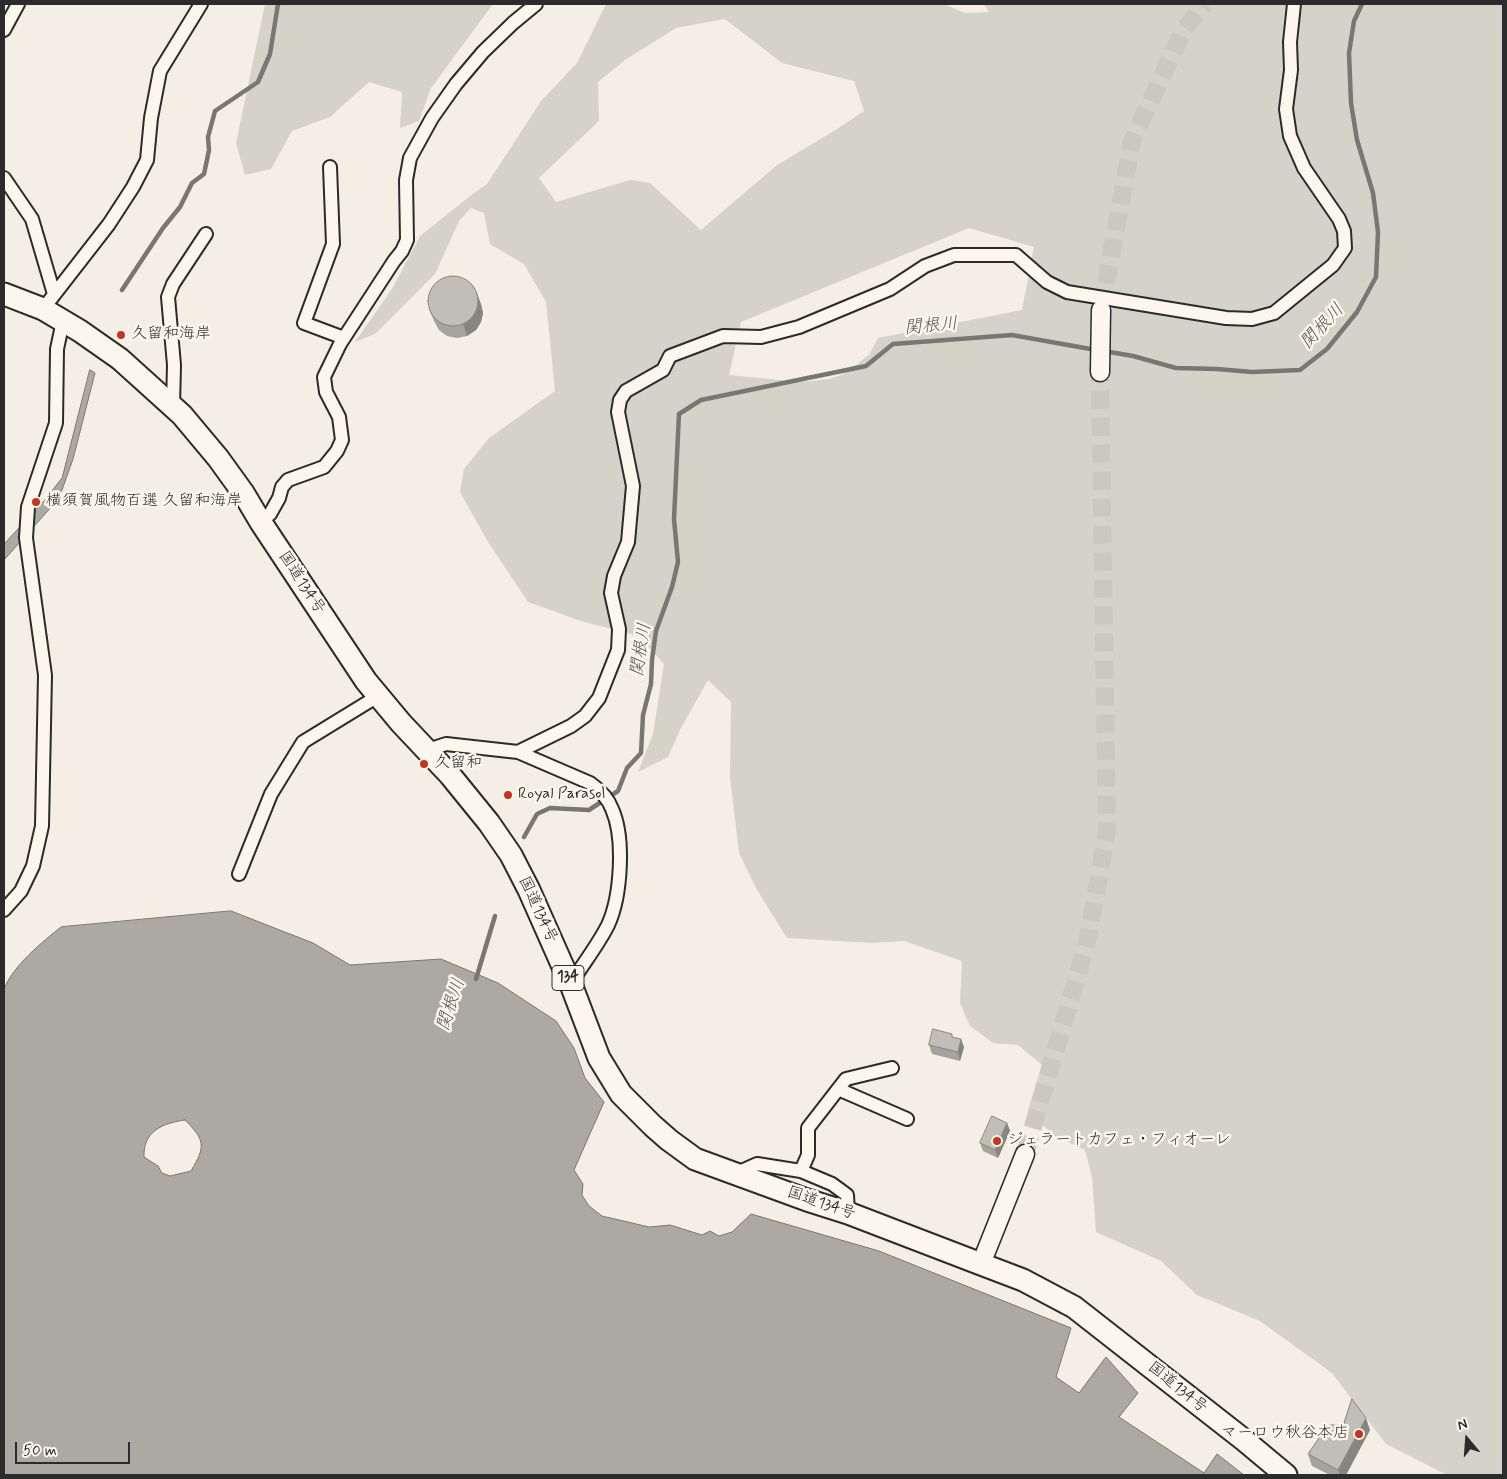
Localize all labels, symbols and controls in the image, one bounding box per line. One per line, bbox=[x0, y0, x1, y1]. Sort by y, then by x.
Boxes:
water label: 関根川 bbox=[1297, 300, 1349, 354]
water label: 関根川 bbox=[903, 314, 959, 340]
place label: 久留和海岸 bbox=[131, 325, 211, 345]
marker: 久留和海岸 bbox=[115, 329, 127, 341]
place label: 横須賀風物百選 久留和海岸 bbox=[46, 492, 242, 512]
marker: 横須賀風物百選 久留和海岸 bbox=[30, 496, 42, 508]
street label: 国道134号 bbox=[274, 548, 328, 618]
water label: 関根川 bbox=[627, 622, 657, 678]
place label: 久留和 bbox=[434, 754, 482, 774]
marker: 久留和 bbox=[418, 758, 430, 770]
place label: Royal Parasol bbox=[518, 785, 605, 805]
marker: Royal Parasol bbox=[502, 789, 514, 801]
street label: 国道134号 bbox=[513, 874, 561, 946]
road number: 134 bbox=[552, 966, 584, 990]
water label: 関根川 bbox=[433, 976, 471, 1034]
place label: ジェラートカフェ・フィオーレ bbox=[1007, 1131, 1231, 1151]
marker: ジェラートカフェ・フィオーレ bbox=[991, 1135, 1003, 1147]
street label: 国道134号 bbox=[784, 1183, 858, 1225]
street label: 国道134号 bbox=[1143, 1358, 1211, 1418]
north arrow bbox=[1442, 1414, 1492, 1464]
text: N bbox=[1455, 1415, 1470, 1435]
place label: マーロウ秋谷本店 bbox=[1221, 1424, 1349, 1444]
marker: マーロウ秋谷本店 bbox=[1353, 1428, 1365, 1440]
scale bar bbox=[18, 1432, 132, 1464]
text: 50 m bbox=[23, 1441, 57, 1461]

